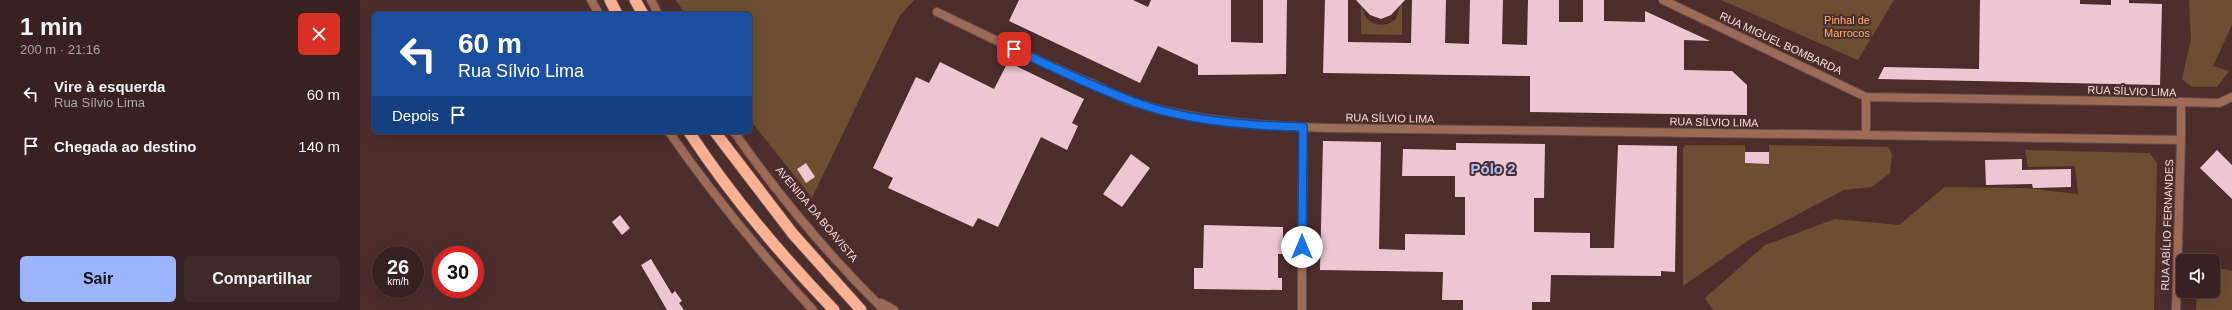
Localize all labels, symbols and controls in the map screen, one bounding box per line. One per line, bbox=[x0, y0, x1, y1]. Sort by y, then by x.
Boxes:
street label: RUA MIGUEL BOMBARDA bbox=[1718, 9, 1845, 77]
text: 1 min bbox=[20, 13, 83, 40]
button: close bbox=[298, 13, 340, 55]
park label: Pinhal de Marrocos bbox=[1824, 14, 1870, 39]
icon: left bbox=[392, 28, 444, 80]
text: 60 m bbox=[458, 28, 522, 59]
pin bbox=[997, 32, 1031, 66]
icon: arrive bbox=[1003, 38, 1025, 60]
text: 200 m · 21:16 bbox=[20, 42, 100, 57]
text: Rua Sílvio Lima bbox=[458, 61, 584, 81]
text: Vire à esquerda bbox=[54, 78, 165, 95]
icon: left bbox=[20, 83, 42, 105]
street label: RUA SÍLVIO LIMA bbox=[2087, 83, 2177, 99]
text: 60 m bbox=[307, 86, 340, 103]
text: Rua Sílvio Lima bbox=[54, 95, 145, 110]
icon: arrive bbox=[447, 104, 469, 126]
text: Depois bbox=[392, 107, 439, 124]
street label: RUA SÍLVIO LIMA bbox=[1345, 111, 1435, 125]
street label: RUA SÍLVIO LIMA bbox=[1669, 115, 1759, 129]
icon: arrive bbox=[20, 135, 42, 157]
text: Chegada ao destino bbox=[54, 138, 197, 155]
text: 140 m bbox=[298, 138, 340, 155]
street label: RUA ABÍLIO FERNANDES bbox=[2159, 159, 2175, 291]
district label: Pólo 2 bbox=[1470, 160, 1516, 177]
street label: AVENIDA DA BOAVISTA bbox=[774, 164, 861, 265]
position arrow bbox=[1281, 226, 1323, 268]
speed limit sign: 30 bbox=[432, 246, 484, 298]
map controls bbox=[2176, 254, 2220, 298]
button: sound bbox=[2176, 254, 2220, 298]
button: Sair bbox=[20, 256, 176, 302]
button: Compartilhar bbox=[184, 256, 340, 302]
text: 26 bbox=[387, 256, 409, 278]
text: km/h bbox=[387, 276, 409, 287]

